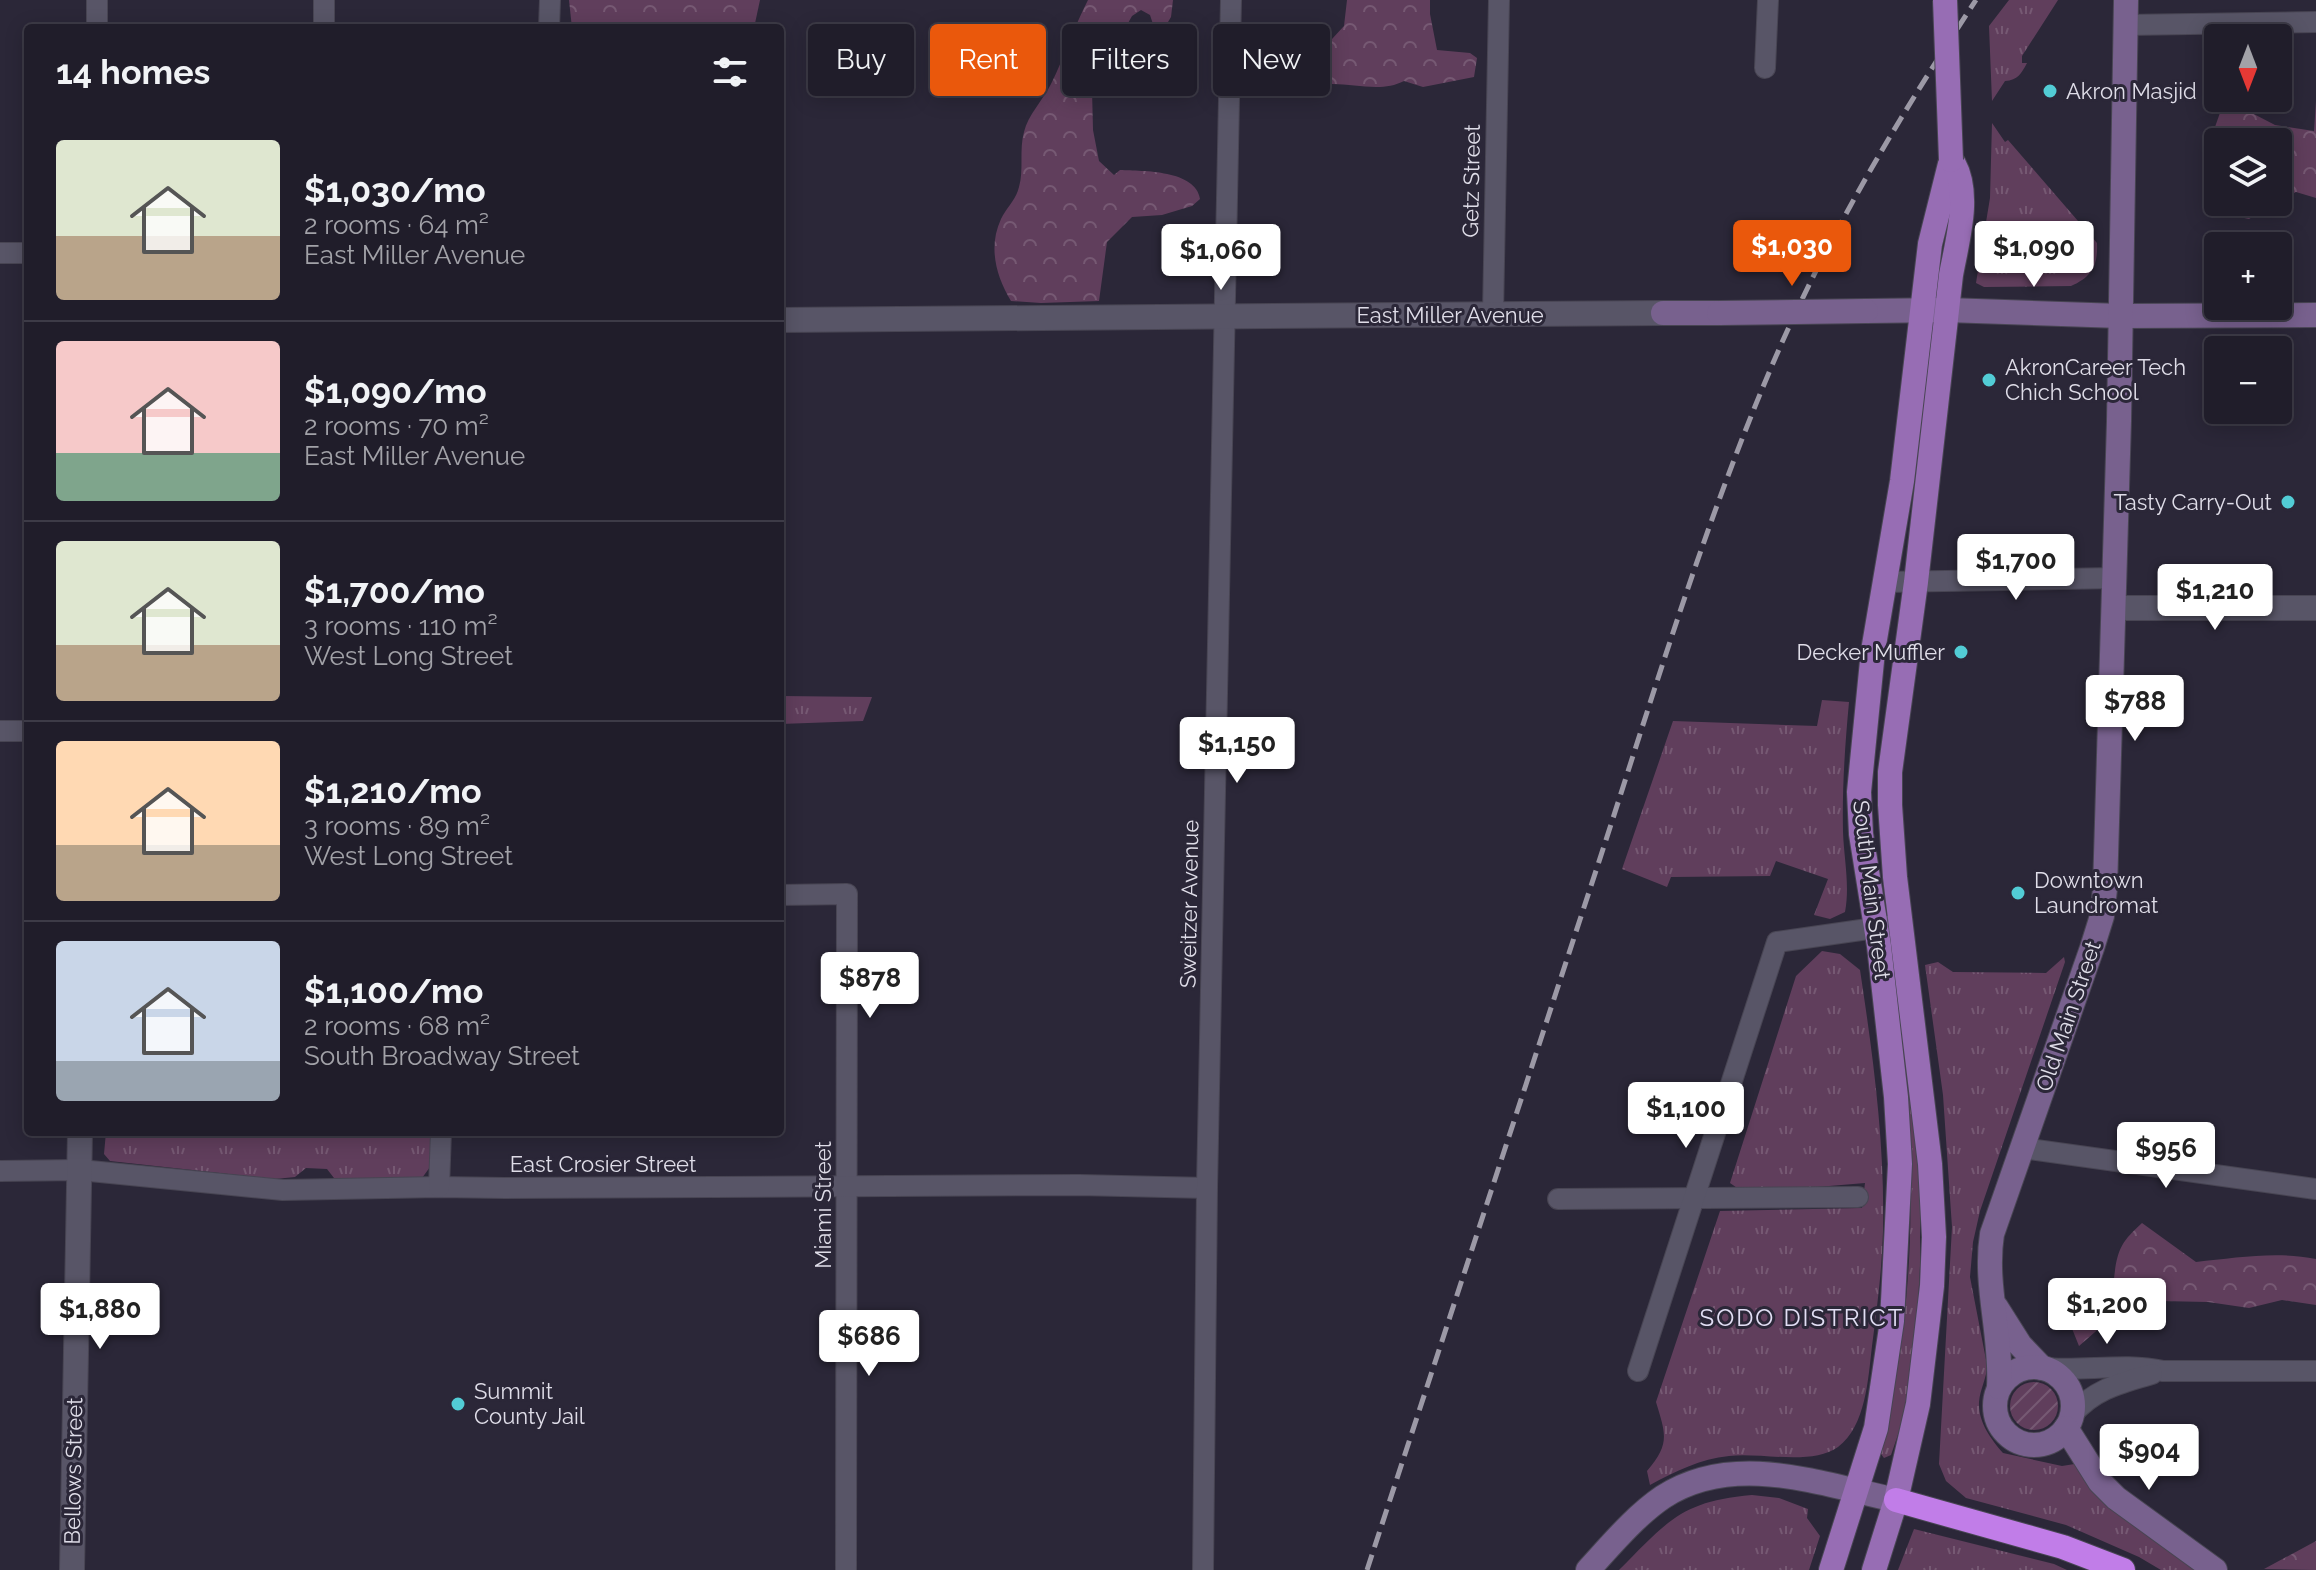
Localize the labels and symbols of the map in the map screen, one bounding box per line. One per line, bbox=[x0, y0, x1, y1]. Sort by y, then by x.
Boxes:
north arrow bbox=[2204, 24, 2292, 112]
place label: Akron Masjid bbox=[2066, 78, 2197, 104]
marker: Akron Masjid bbox=[2041, 82, 2059, 100]
street label: Getz Street bbox=[1457, 123, 1485, 238]
pin: $1,030 bbox=[1727, 220, 1857, 288]
pin: $1,090 bbox=[1969, 221, 2099, 289]
pin: $1,060 bbox=[1156, 224, 1286, 292]
street label: East Miller Avenue bbox=[1356, 302, 1544, 328]
place label: AkronCareer Tech Chich School bbox=[2005, 354, 2186, 405]
marker: AkronCareer Tech Chich School bbox=[1980, 371, 1998, 389]
place label: Tasty Carry-Out bbox=[2114, 489, 2273, 515]
marker: Tasty Carry-Out bbox=[2279, 493, 2297, 511]
pin: $1,700 bbox=[1951, 534, 2081, 602]
pin: $1,210 bbox=[2150, 564, 2280, 632]
place label: Decker Muffler bbox=[1797, 639, 1945, 665]
marker: Decker Muffler bbox=[1952, 643, 1970, 661]
pin: $788 bbox=[2088, 675, 2182, 743]
pin: $1,150 bbox=[1172, 717, 1302, 785]
street label: South Main Street bbox=[1848, 799, 1896, 982]
street label: Sweitzer Avenue bbox=[1175, 820, 1203, 988]
place label: Downtown Laundromat bbox=[2034, 867, 2159, 918]
marker: Downtown Laundromat bbox=[2009, 884, 2027, 902]
street label: Old Main Street bbox=[2030, 937, 2106, 1095]
pin: $878 bbox=[823, 952, 917, 1020]
pin: $1,100 bbox=[1621, 1082, 1751, 1150]
pin: $956 bbox=[2119, 1122, 2213, 1190]
street label: Miami Street bbox=[810, 1141, 836, 1269]
street label: East Crosier Street bbox=[510, 1151, 697, 1177]
pin: $1,200 bbox=[2042, 1278, 2172, 1346]
pin: $1,880 bbox=[35, 1283, 165, 1351]
district label: SODO DISTRICT bbox=[1700, 1303, 1904, 1332]
pin: $686 bbox=[822, 1310, 916, 1378]
place label: Summit County Jail bbox=[474, 1378, 585, 1429]
marker: Summit County Jail bbox=[449, 1395, 467, 1413]
street label: Bellows Street bbox=[59, 1397, 87, 1545]
pin: $904 bbox=[2102, 1424, 2196, 1492]

